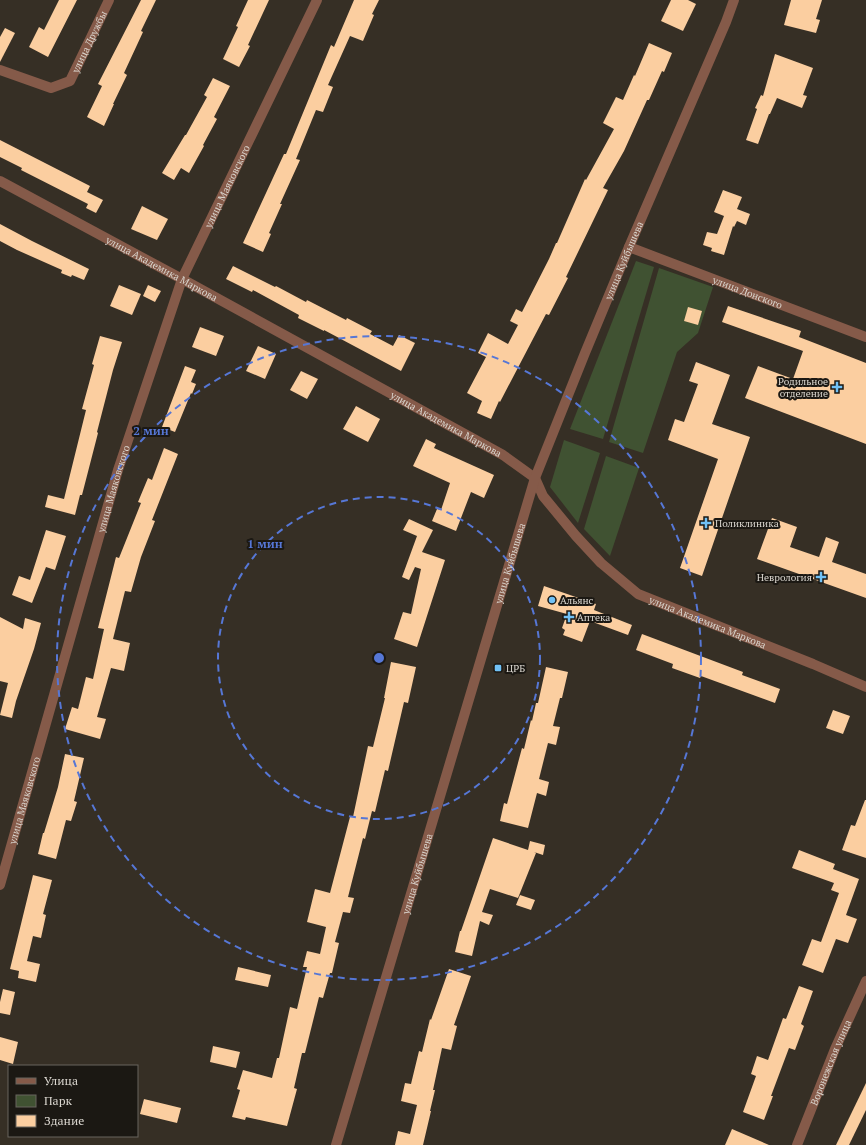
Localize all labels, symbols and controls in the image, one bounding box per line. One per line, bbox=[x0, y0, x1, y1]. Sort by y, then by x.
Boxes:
street label: улица Дружбы bbox=[68, 8, 110, 76]
street label: улица Маяковского bbox=[201, 142, 253, 231]
street label: улица Куйбышева bbox=[601, 219, 646, 303]
street label: улица Академика Маркова bbox=[103, 233, 220, 304]
street label: улица Донского bbox=[710, 273, 785, 312]
place label: Родильное отделение bbox=[778, 375, 828, 400]
marker: Родильное отделение bbox=[831, 381, 843, 393]
street label: улица Академика Маркова bbox=[387, 388, 504, 460]
text: 2 мин bbox=[133, 423, 169, 438]
street label: улица Маяковского bbox=[94, 443, 133, 535]
marker: Поликлиника bbox=[700, 517, 712, 529]
place label: Поликлиника bbox=[715, 517, 779, 530]
street label: улица Куйбышева bbox=[492, 522, 528, 606]
text: 1 мин bbox=[247, 536, 283, 551]
place label: Неврология bbox=[757, 571, 812, 584]
marker: Неврология bbox=[815, 571, 827, 583]
street label: улица Академика Маркова bbox=[646, 593, 768, 652]
place label: Альянс bbox=[560, 594, 594, 607]
marker: Альянс bbox=[547, 595, 557, 605]
place label: Аптека bbox=[577, 611, 610, 624]
marker: Аптека bbox=[564, 612, 574, 622]
centre of rings bbox=[372, 651, 386, 665]
place label: ЦРБ bbox=[506, 662, 525, 675]
marker: ЦРБ bbox=[493, 663, 503, 673]
street label: улица Маяковского bbox=[6, 755, 43, 847]
street label: улица Куйбышева bbox=[399, 832, 436, 917]
street label: Воронежская улица bbox=[807, 1018, 854, 1107]
legend bbox=[8, 1065, 138, 1137]
text: Улица bbox=[44, 1073, 78, 1088]
text: Парк bbox=[44, 1093, 72, 1108]
text: Здание bbox=[44, 1113, 84, 1128]

